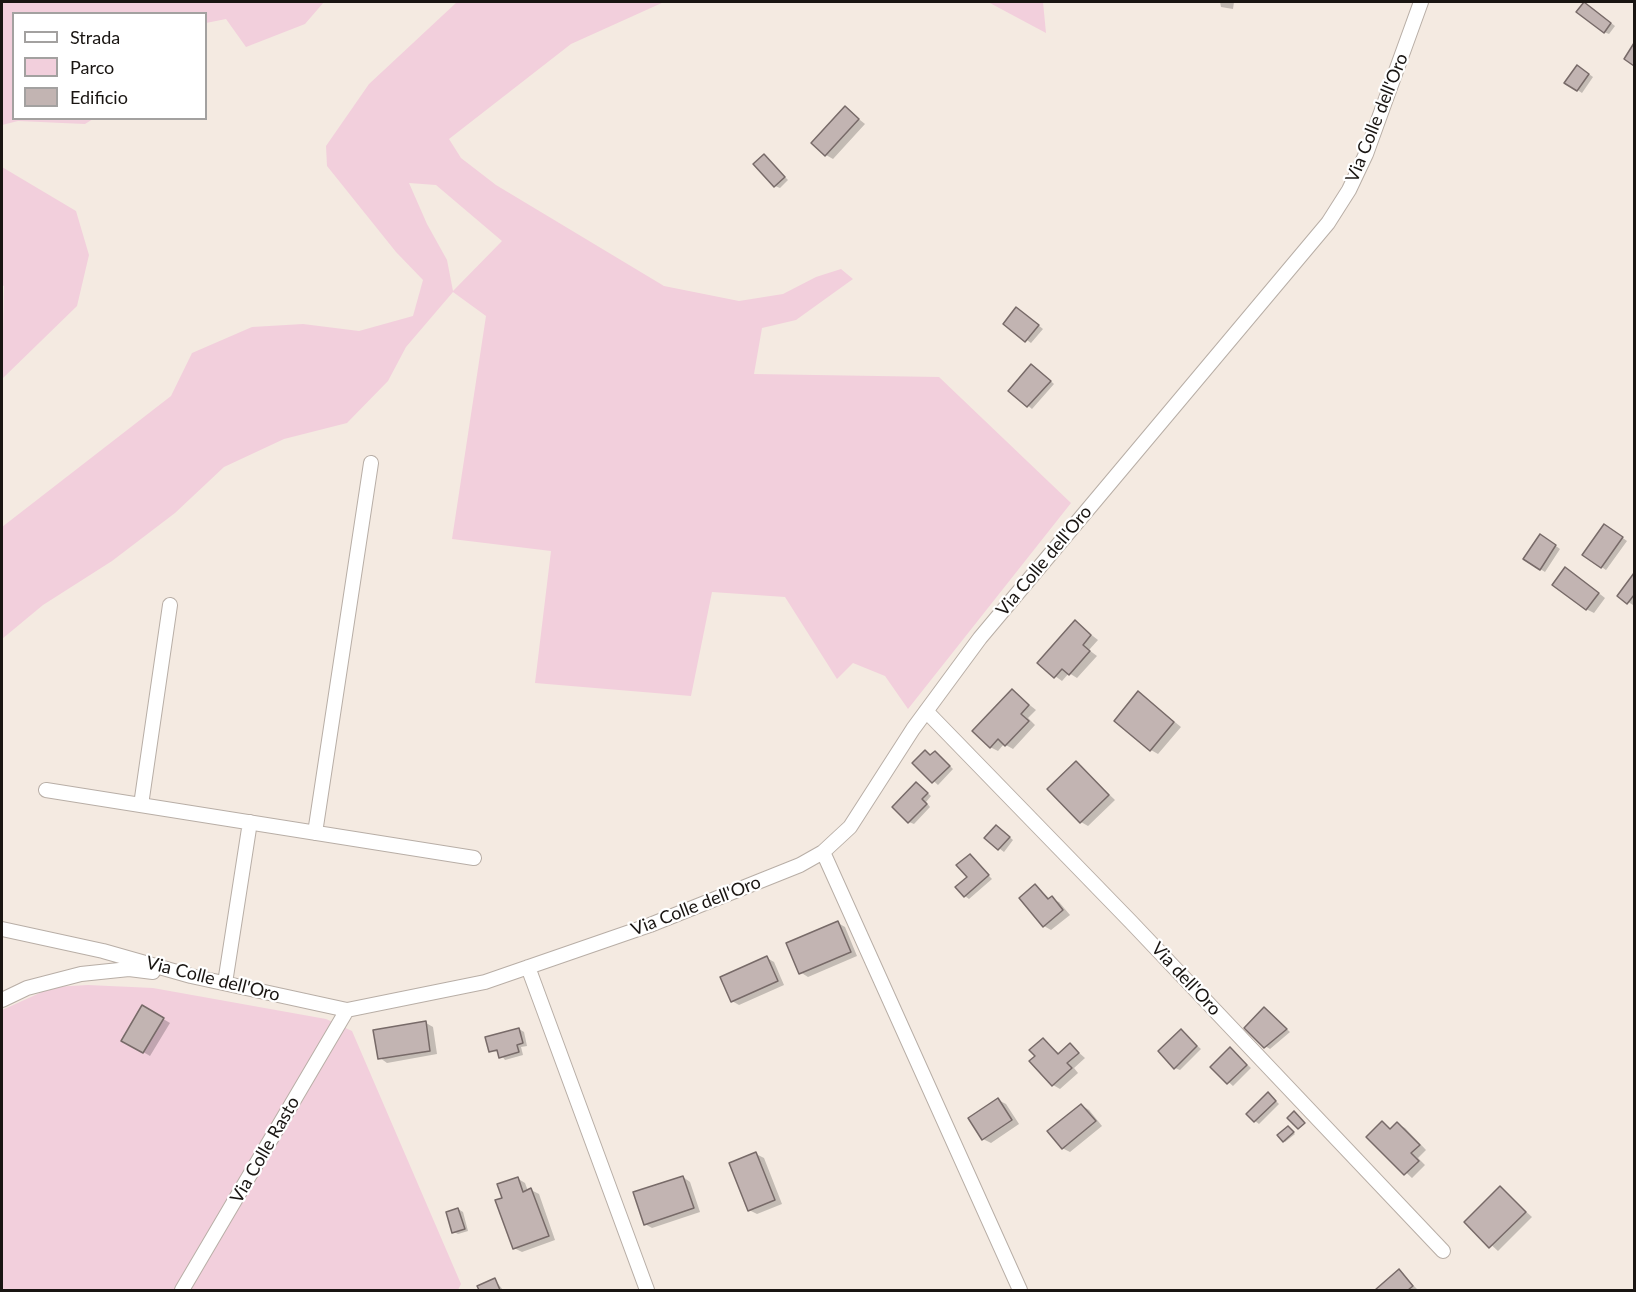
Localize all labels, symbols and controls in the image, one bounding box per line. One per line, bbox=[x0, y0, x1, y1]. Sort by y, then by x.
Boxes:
legend bbox=[12, 12, 207, 120]
text: Strada bbox=[70, 26, 120, 48]
street label: Via Colle dell'Oro bbox=[1341, 50, 1413, 186]
text: Parco bbox=[70, 56, 114, 78]
text: Edificio bbox=[70, 86, 128, 108]
street label: Via Colle dell'Oro bbox=[992, 502, 1096, 620]
street label: Via Colle dell'Oro bbox=[628, 871, 764, 941]
street label: Via dell'Oro bbox=[1147, 938, 1225, 1020]
street label: Via Colle dell'Oro bbox=[144, 952, 282, 1006]
street label: Via Colle Rasto bbox=[226, 1093, 304, 1207]

